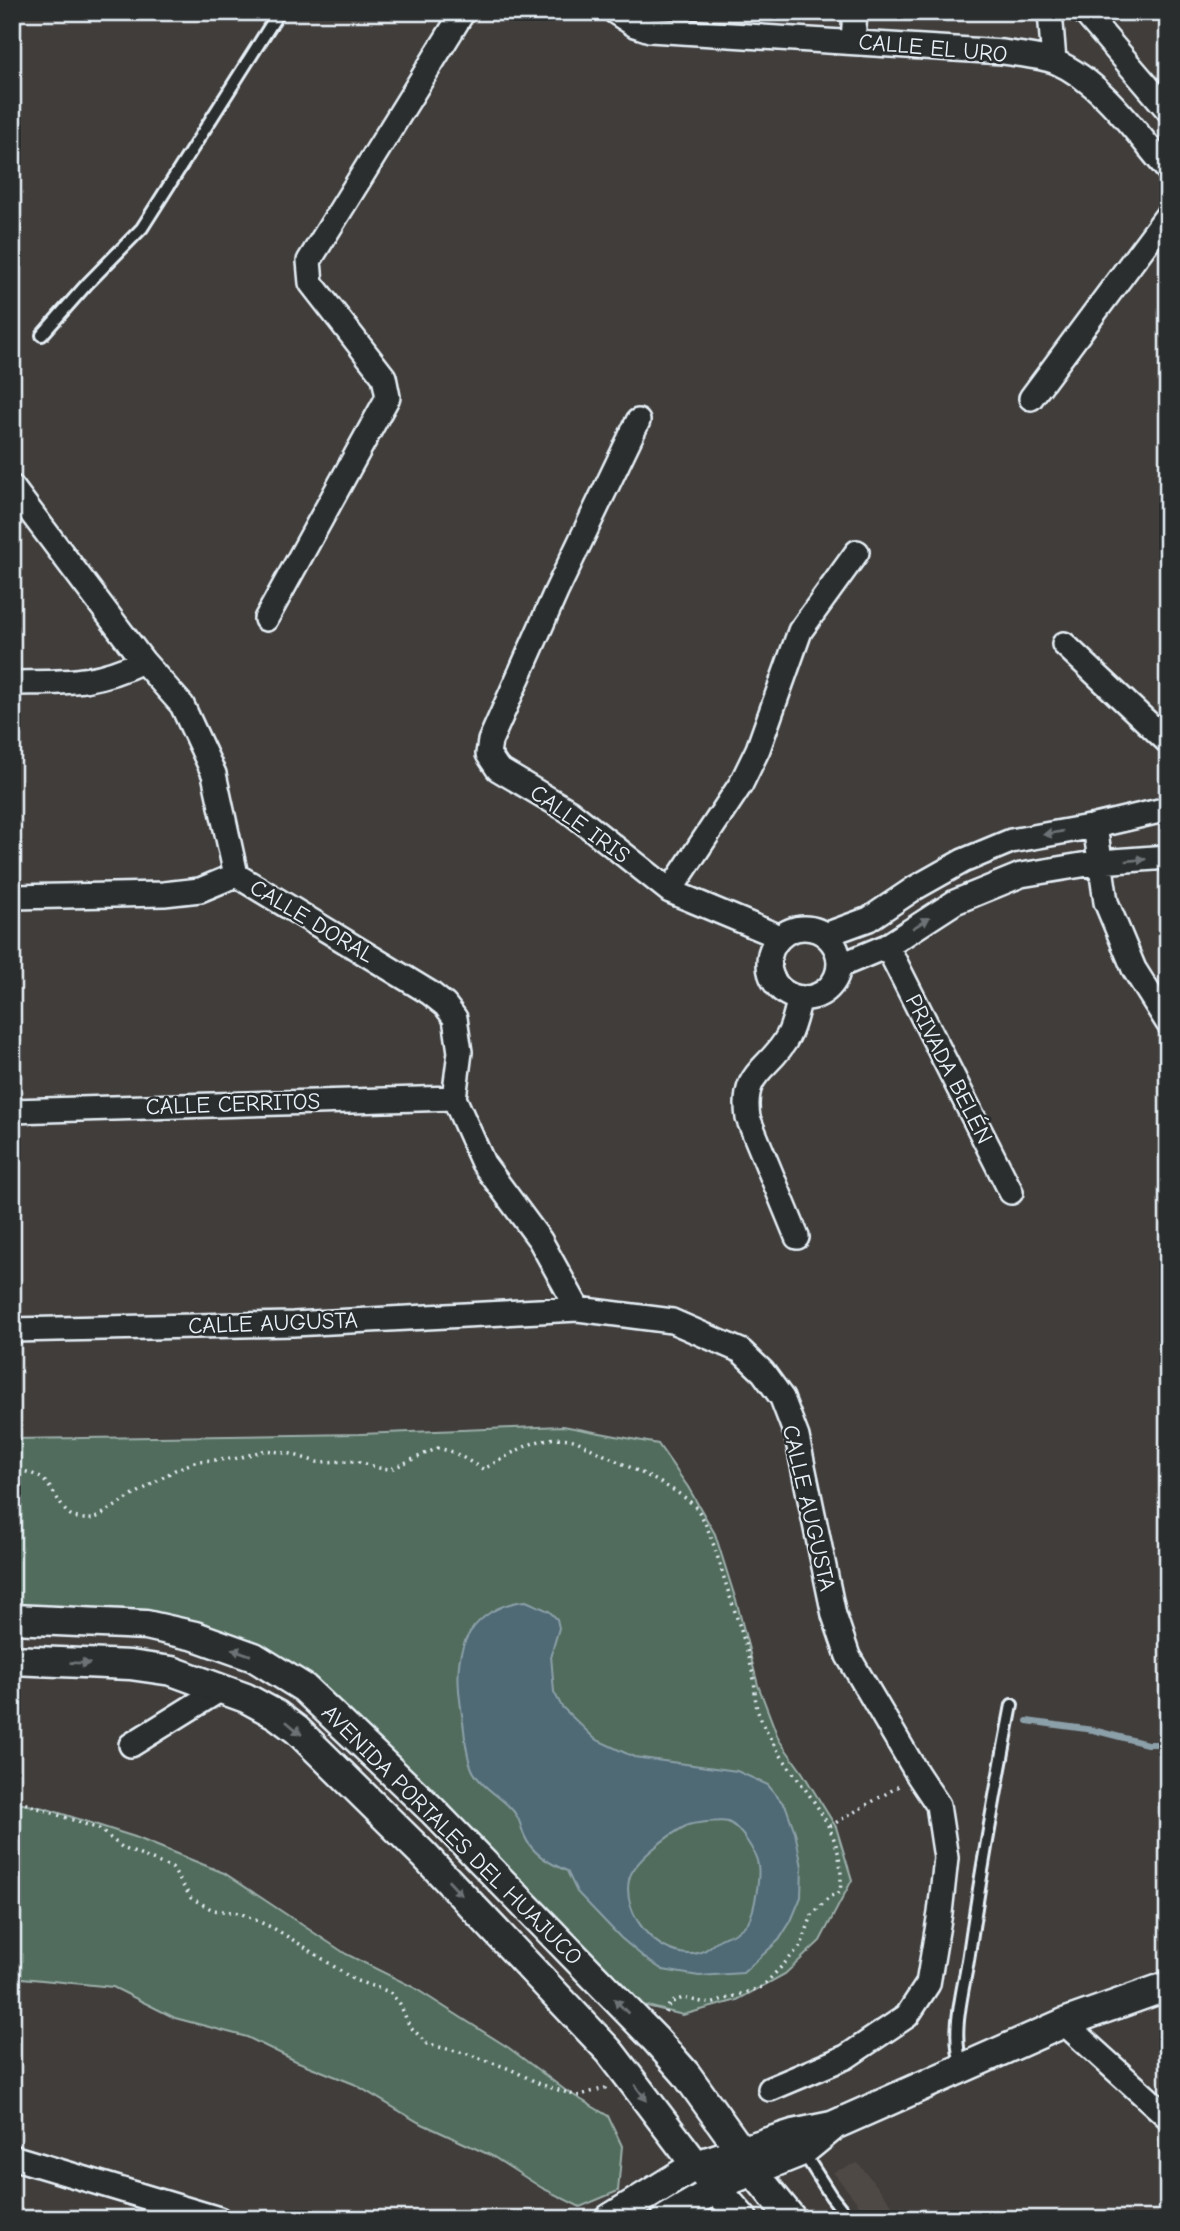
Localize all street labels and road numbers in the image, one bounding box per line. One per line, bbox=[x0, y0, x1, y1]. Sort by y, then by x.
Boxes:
street label: CALLE EL URO bbox=[857, 28, 1009, 68]
street label: CALLE IRIS bbox=[525, 779, 635, 869]
street label: CALLE DORAL bbox=[245, 873, 379, 969]
street label: PRIVADA BELÉN bbox=[900, 990, 998, 1148]
street label: CALLE CERRITOS bbox=[145, 1087, 321, 1121]
street label: CALLE AUGUSTA bbox=[188, 1307, 358, 1339]
street label: CALLE AUGUSTA bbox=[777, 1422, 841, 1594]
street label: AVENIDA PORTALES DEL HUAJUCO bbox=[316, 1699, 588, 1971]

